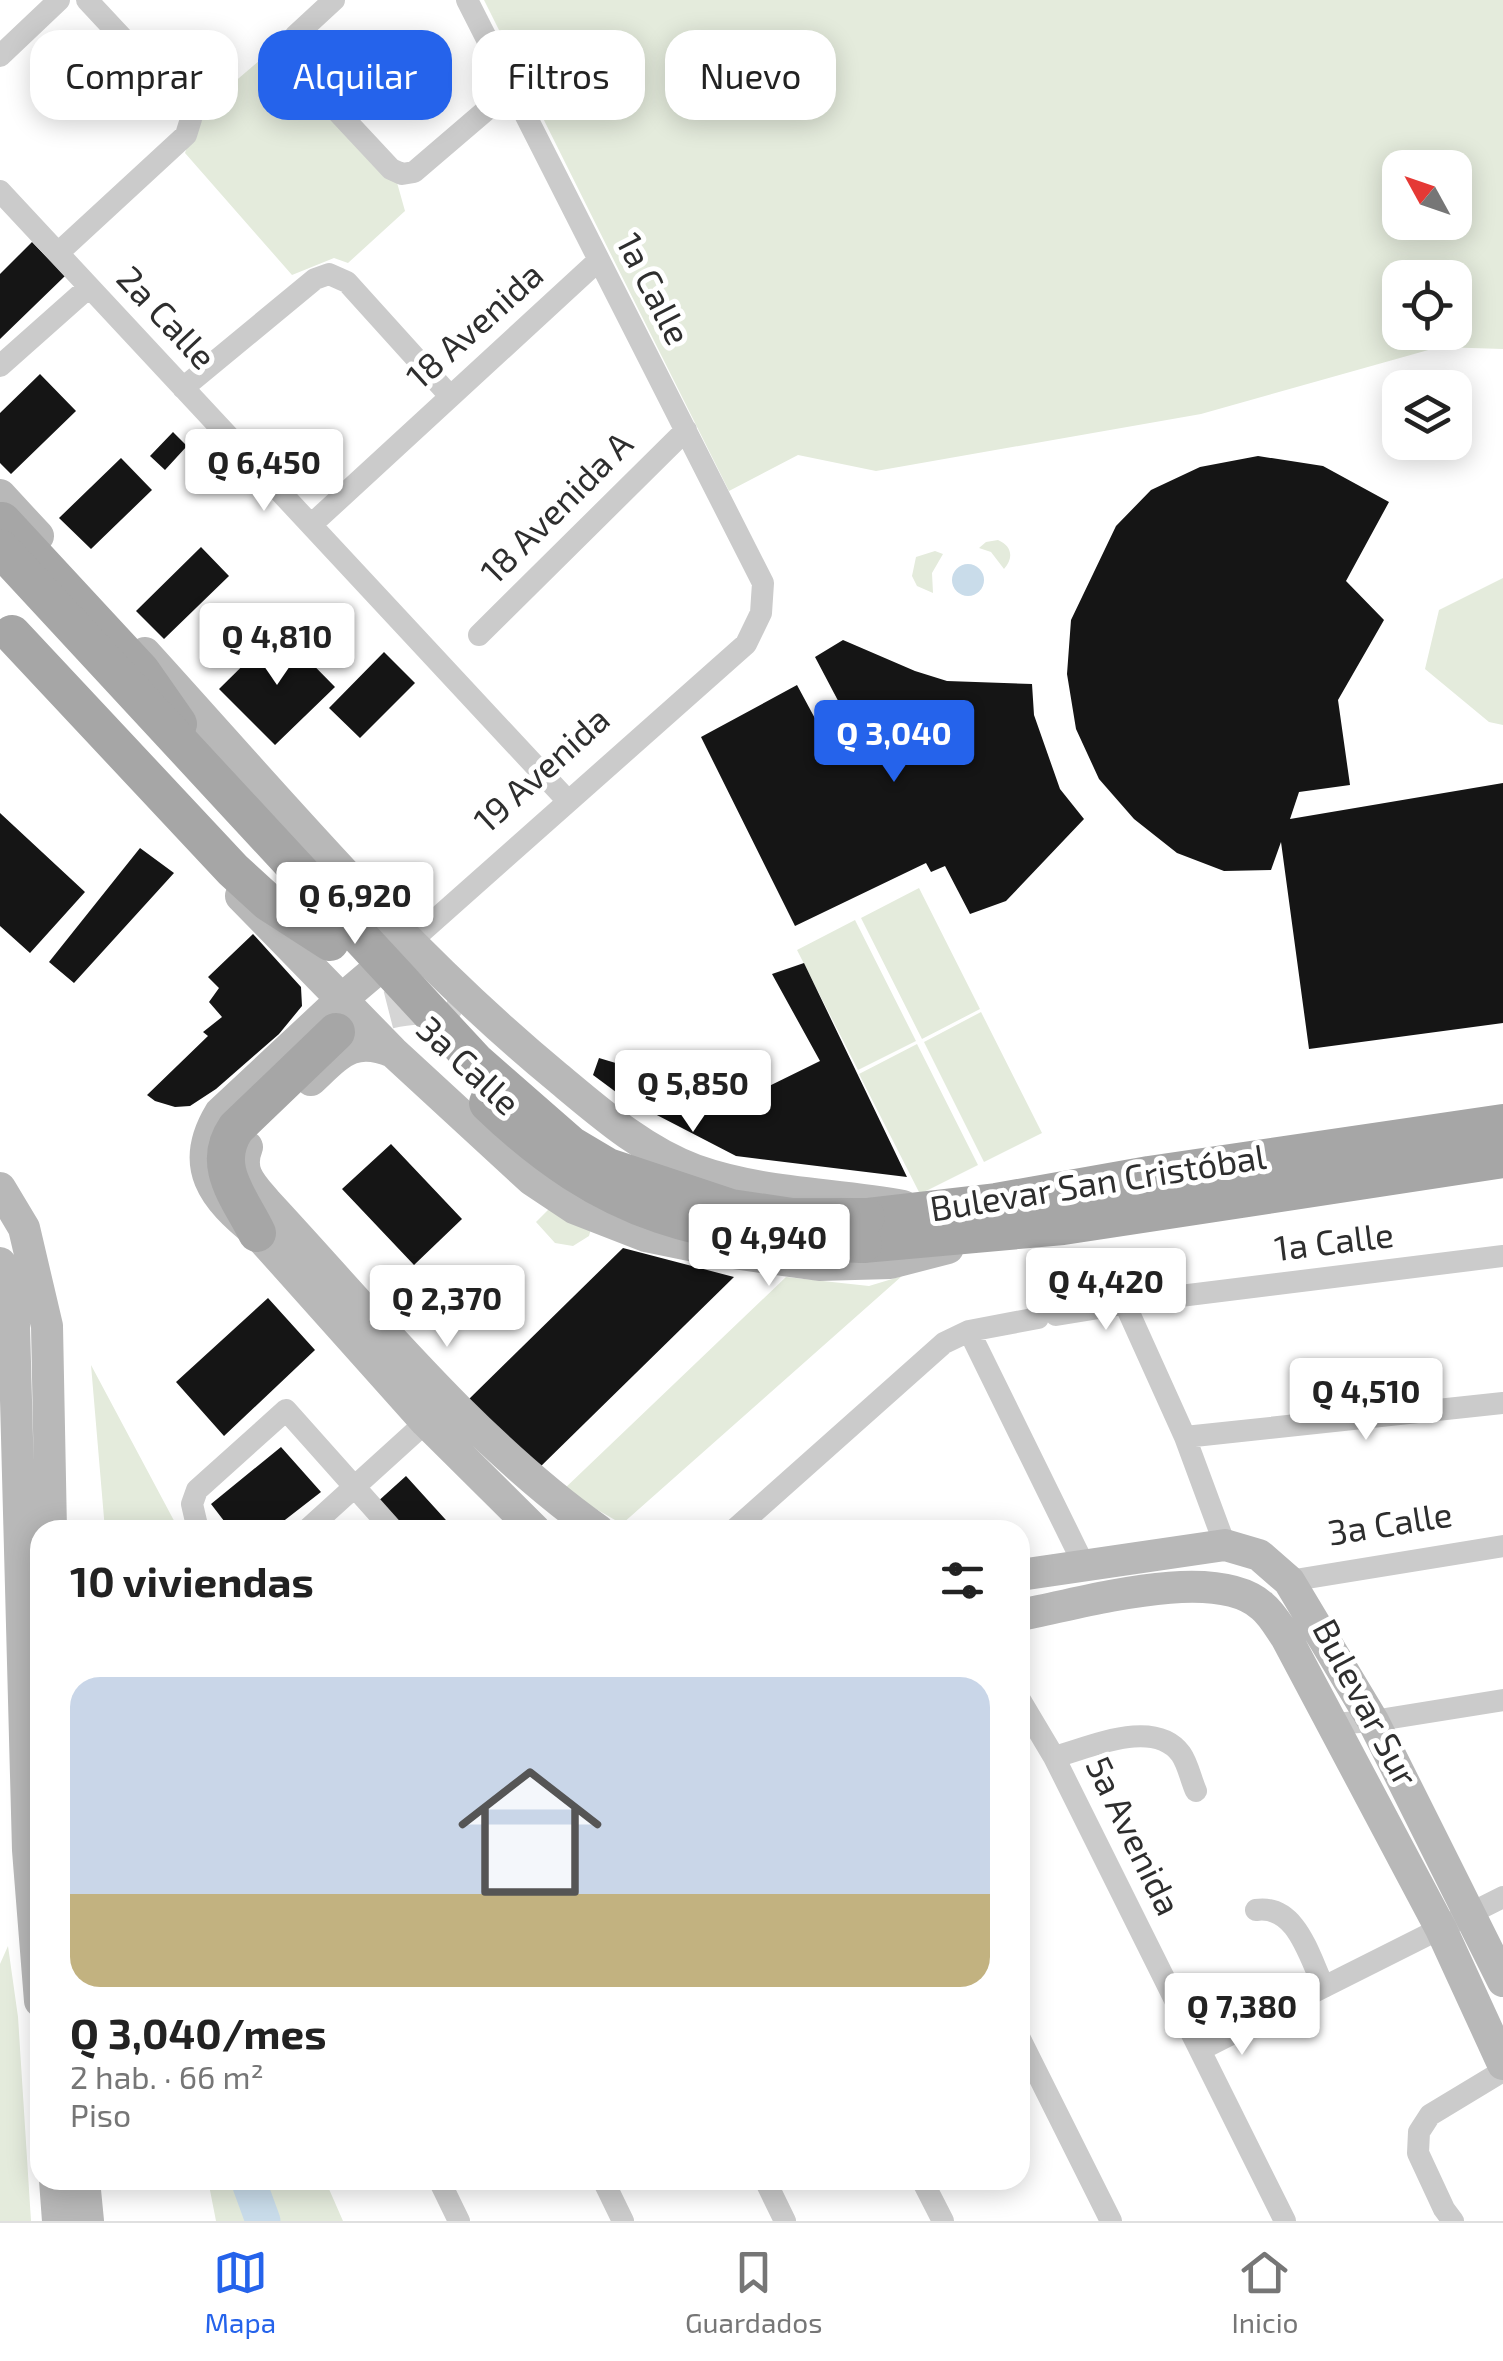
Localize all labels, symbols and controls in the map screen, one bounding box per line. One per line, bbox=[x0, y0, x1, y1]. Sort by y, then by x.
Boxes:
chip: Comprar bbox=[30, 30, 238, 120]
chip: Alquilar bbox=[258, 30, 452, 120]
chip: Filtros bbox=[472, 30, 645, 120]
chip: Nuevo bbox=[665, 30, 836, 120]
north arrow bbox=[1382, 150, 1472, 240]
map controls bbox=[1382, 150, 1472, 460]
street label: 1a Calle bbox=[609, 225, 701, 351]
street label: 18 Avenida bbox=[397, 252, 550, 397]
street label: 2a Calle bbox=[109, 256, 226, 377]
button: locate bbox=[1382, 260, 1472, 350]
button: layers bbox=[1382, 370, 1472, 460]
street label: 18 Avenida A bbox=[471, 422, 640, 591]
pin: Q 6,450 bbox=[172, 429, 356, 514]
text: Q 6,450 bbox=[207, 442, 321, 480]
pin: Q 4,810 bbox=[185, 603, 369, 688]
text: Q 4,810 bbox=[221, 616, 333, 654]
street label: 19 Avenida bbox=[464, 697, 617, 840]
pin: Q 3,040 bbox=[802, 700, 986, 785]
text: Q 3,040 bbox=[836, 713, 952, 751]
pin: Q 6,920 bbox=[263, 862, 447, 947]
text: Q 6,920 bbox=[298, 875, 412, 913]
street label: 3a Calle bbox=[409, 1006, 529, 1123]
pin: Q 5,850 bbox=[601, 1050, 785, 1135]
text: Q 5,850 bbox=[637, 1063, 749, 1101]
street label: Bulevar San Cristóbal bbox=[927, 1134, 1269, 1228]
pin: Q 4,940 bbox=[677, 1204, 861, 1289]
street label: 1a Calle bbox=[1272, 1212, 1396, 1268]
text: Q 4,940 bbox=[711, 1217, 827, 1255]
pin: Q 4,420 bbox=[1014, 1248, 1198, 1333]
text: Q 4,420 bbox=[1048, 1261, 1164, 1299]
pin: Q 2,370 bbox=[355, 1265, 539, 1350]
text: Q 2,370 bbox=[392, 1278, 502, 1316]
pin: Q 4,510 bbox=[1274, 1358, 1458, 1443]
text: Q 4,510 bbox=[1312, 1371, 1420, 1409]
street label: 3a Calle bbox=[1325, 1491, 1455, 1553]
icon: filters bbox=[935, 1553, 990, 1608]
text: 10 viviendas bbox=[70, 1555, 314, 1605]
street label: Bulevar Sur bbox=[1305, 1611, 1428, 1793]
icon: home bbox=[440, 1742, 620, 1922]
street label: 5a Avenida bbox=[1078, 1749, 1191, 1921]
pin: Q 7,380 bbox=[1150, 1973, 1334, 2058]
text: Q 7,380 bbox=[1187, 1986, 1297, 2024]
text: Q 3,040/mes bbox=[70, 2007, 327, 2057]
text: 2 hab. · 66 m² bbox=[70, 2057, 264, 2095]
text: Piso bbox=[70, 2095, 131, 2133]
tab: Mapa bbox=[204, 2245, 276, 2339]
tab: Guardados bbox=[685, 2245, 822, 2339]
tab: Inicio bbox=[1231, 2245, 1299, 2339]

